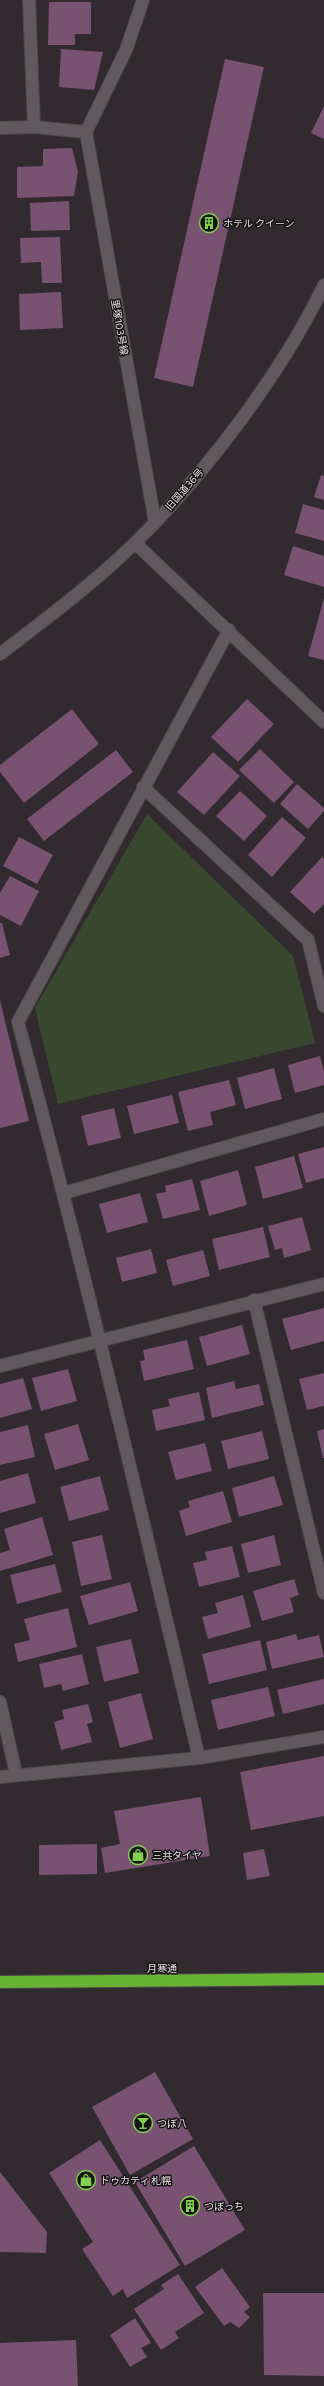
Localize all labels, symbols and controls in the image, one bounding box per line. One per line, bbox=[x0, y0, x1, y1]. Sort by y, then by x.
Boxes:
building icon: ホテル クイーン bbox=[198, 212, 220, 234]
place label: ホテル クイーン bbox=[223, 217, 294, 229]
street label: 里塚103号線 bbox=[109, 298, 131, 356]
street label: 旧国道36号 bbox=[162, 466, 206, 512]
shop icon: 三共タイヤ bbox=[127, 1844, 149, 1866]
place label: 三共タイヤ bbox=[152, 1849, 202, 1861]
street label: 月寒通 bbox=[147, 1962, 177, 1974]
bar icon: つぼ八 bbox=[132, 2112, 154, 2134]
place label: つぼ八 bbox=[157, 2117, 187, 2129]
shop icon: ドゥカティ 札幌 bbox=[75, 2169, 97, 2191]
place label: ドゥカティ 札幌 bbox=[100, 2174, 171, 2186]
building icon: つぼっち bbox=[179, 2195, 201, 2217]
place label: つぼっち bbox=[204, 2200, 244, 2212]

